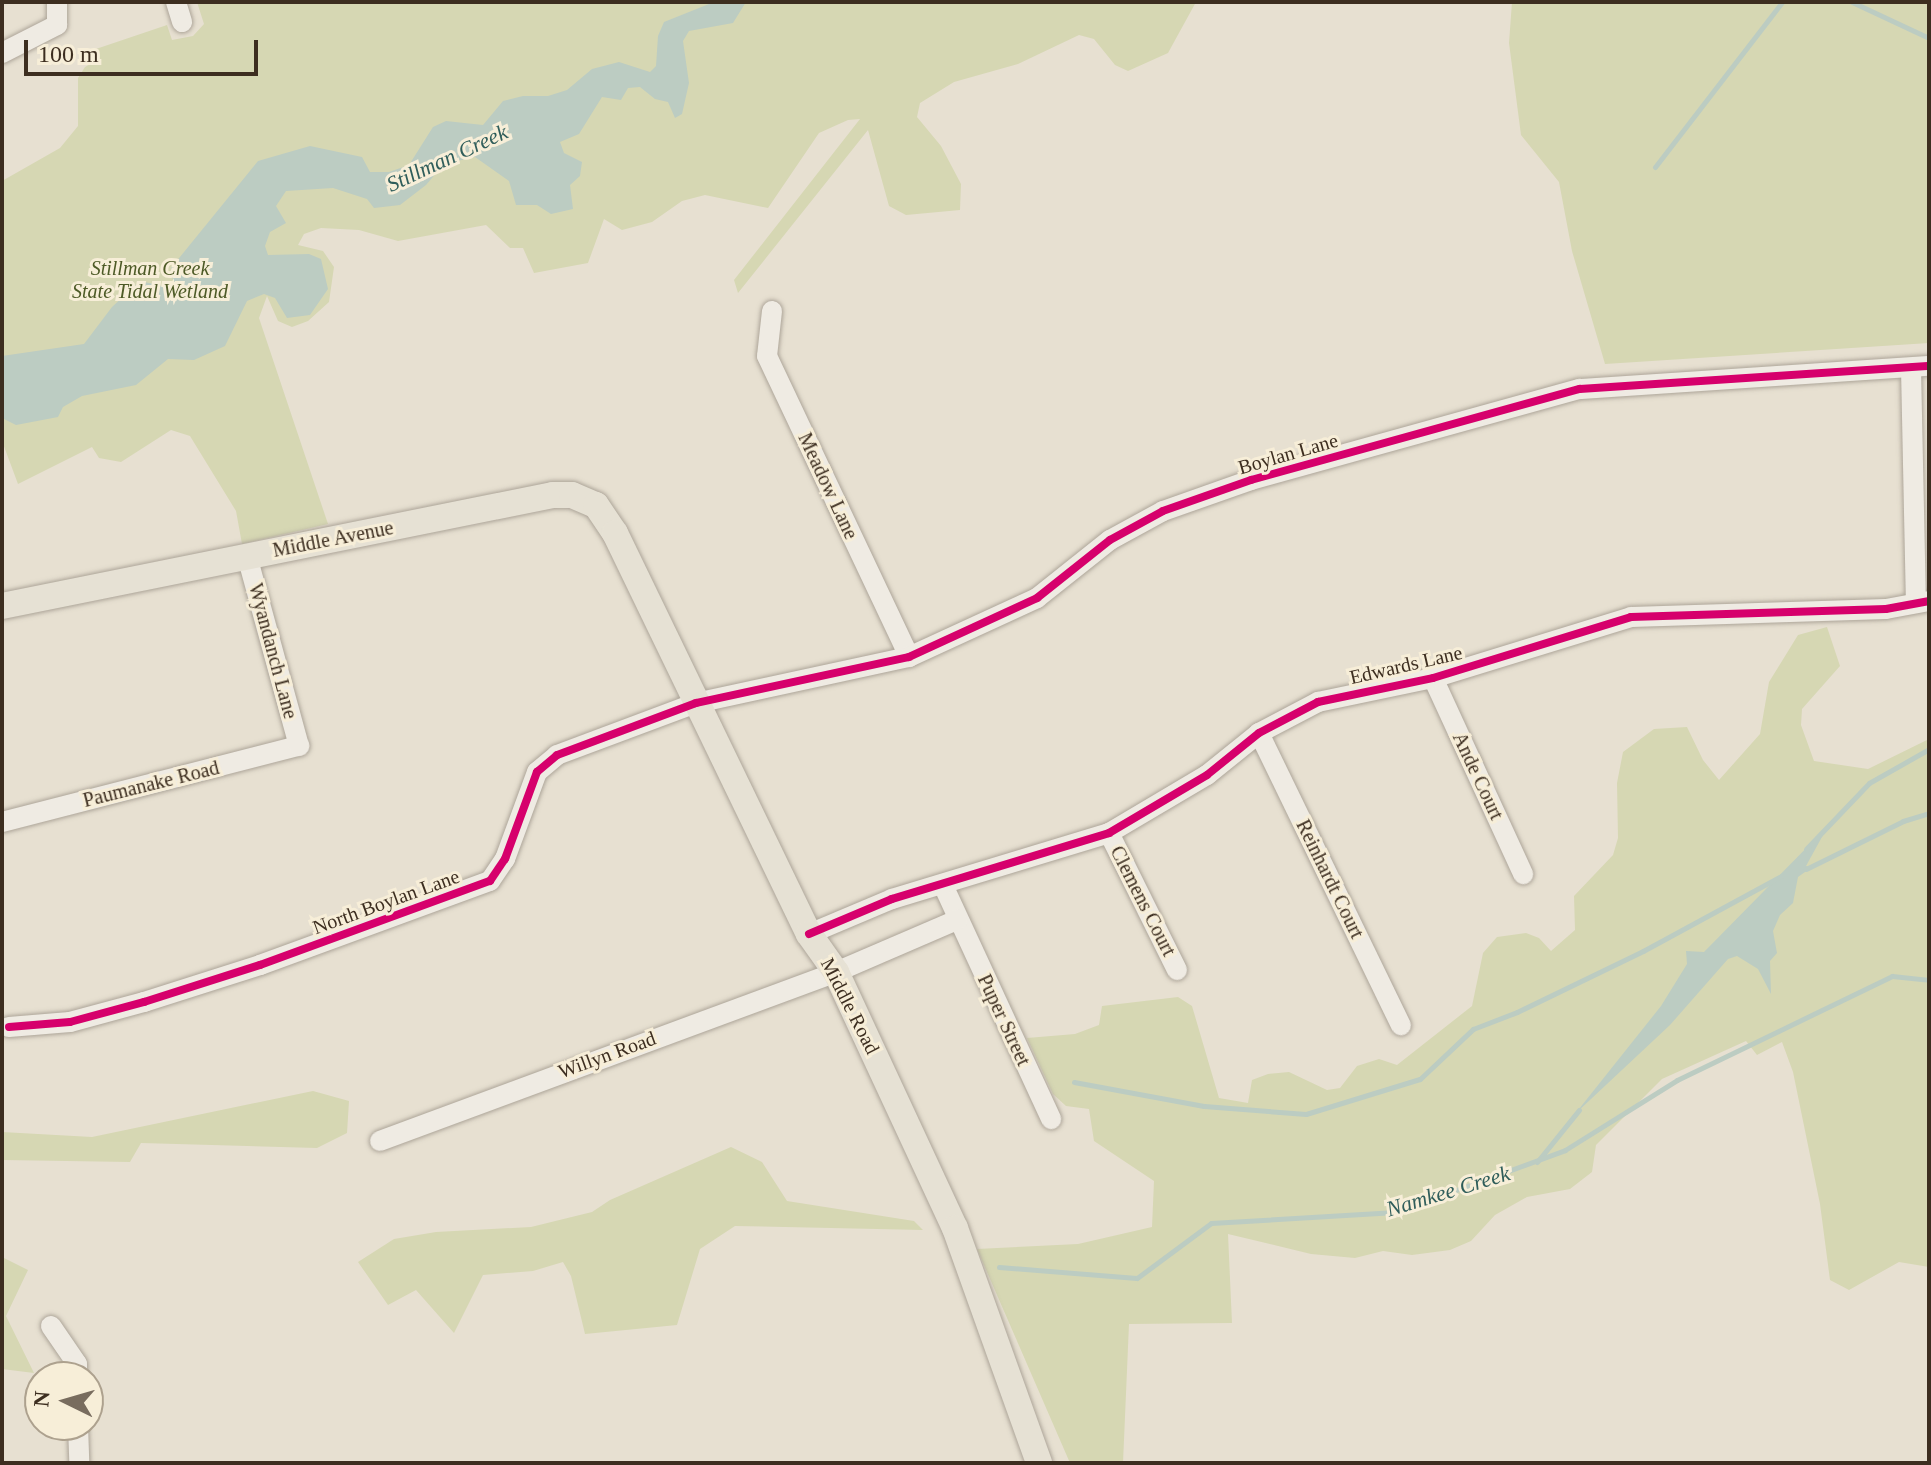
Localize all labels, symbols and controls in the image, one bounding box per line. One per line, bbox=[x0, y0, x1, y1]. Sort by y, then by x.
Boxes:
scale bar bbox=[28, 24, 262, 74]
text: 100 m bbox=[38, 41, 99, 67]
water label: Stillman Creek bbox=[382, 118, 512, 198]
park label: Stillman Creek State Tidal Wetland bbox=[72, 257, 228, 304]
street label: Boylan Lane bbox=[1235, 428, 1341, 480]
street label: Meadow Lane bbox=[793, 429, 863, 543]
street label: Middle Avenue bbox=[270, 515, 396, 563]
street label: Wyandanch Lane bbox=[243, 581, 303, 721]
street label: Edwards Lane bbox=[1347, 640, 1465, 690]
street label: Ande Court bbox=[1447, 728, 1509, 824]
street label: Paumanake Road bbox=[80, 755, 222, 813]
street label: Reinhardt Court bbox=[1291, 816, 1369, 942]
street label: Clemens Court bbox=[1105, 842, 1181, 960]
street label: North Boylan Lane bbox=[309, 864, 463, 940]
street label: Middle Road bbox=[815, 954, 885, 1058]
street label: Puper Street bbox=[972, 970, 1036, 1070]
street label: Willyn Road bbox=[555, 1026, 659, 1084]
water label: Namkee Creek bbox=[1383, 1160, 1513, 1222]
north arrow bbox=[24, 1361, 104, 1441]
text: N bbox=[28, 1390, 55, 1408]

